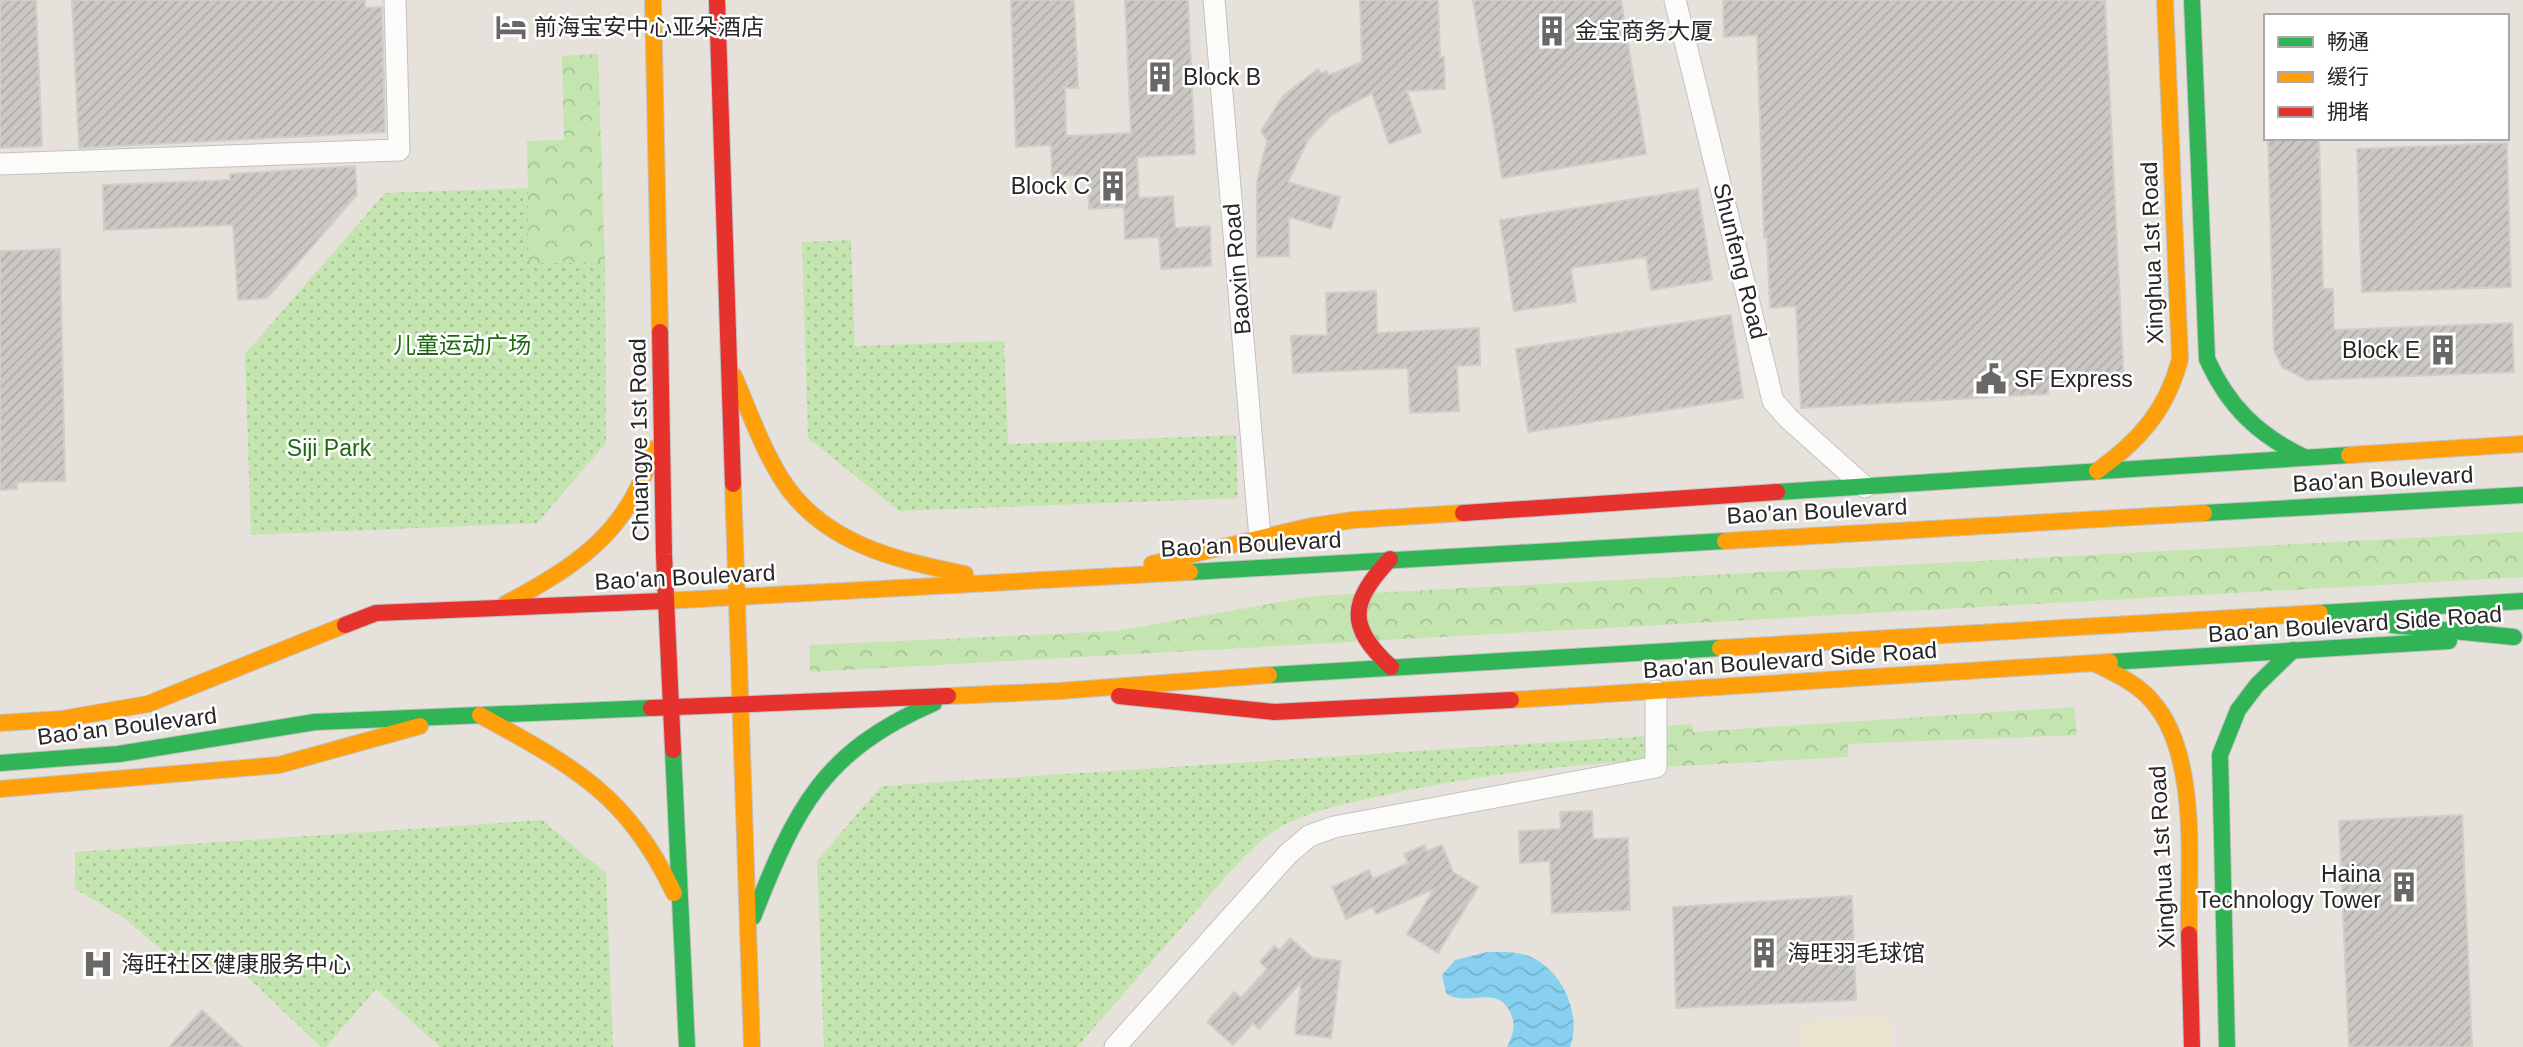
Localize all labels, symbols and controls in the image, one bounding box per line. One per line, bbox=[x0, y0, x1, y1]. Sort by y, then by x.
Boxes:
hotel icon: 前海宝安中心亚朵酒店 bbox=[494, 10, 528, 44]
place label: 前海宝安中心亚朵酒店 bbox=[534, 14, 764, 40]
building icon: 金宝商务大厦 bbox=[1535, 14, 1569, 48]
legend bbox=[2264, 14, 2509, 140]
place label: 金宝商务大厦 bbox=[1575, 18, 1713, 44]
text: 畅通 bbox=[2327, 30, 2369, 53]
building icon: Block B bbox=[1143, 60, 1177, 94]
place label: Block B bbox=[1183, 64, 1261, 90]
text: 缓行 bbox=[2327, 65, 2369, 88]
text: 拥堵 bbox=[2327, 100, 2369, 123]
street label: Xinghua 1st Road bbox=[2136, 161, 2168, 345]
building icon: Block C bbox=[1096, 169, 1130, 203]
place label: Block C bbox=[1011, 173, 1090, 199]
street label: Shunfeng Road bbox=[1708, 180, 1772, 342]
street label: Baoxin Road bbox=[1218, 202, 1256, 336]
park label: 儿童运动广场 bbox=[393, 332, 531, 358]
building icon: Block E bbox=[2426, 333, 2460, 367]
place label: Block E bbox=[2342, 337, 2420, 363]
street label: Chuangye 1st Road bbox=[624, 338, 654, 542]
public building icon: SF Express bbox=[1974, 362, 2008, 396]
place label: SF Express bbox=[2014, 366, 2133, 392]
park label: Siji Park bbox=[287, 435, 372, 461]
street label: Bao'an Boulevard bbox=[2292, 461, 2474, 497]
street label: Bao'an Boulevard bbox=[1726, 493, 1908, 529]
street label: Bao'an Boulevard bbox=[1160, 526, 1342, 562]
street label: Bao'an Boulevard bbox=[594, 559, 776, 595]
street label: Bao'an Boulevard Side Road bbox=[2207, 601, 2503, 647]
street label: Bao'an Boulevard Side Road bbox=[1642, 637, 1938, 683]
street label: Bao'an Boulevard bbox=[36, 702, 218, 750]
street label: Xinghua 1st Road bbox=[2144, 765, 2180, 949]
place label: Haina Technology Tower bbox=[2197, 861, 2381, 913]
building icon: Haina Technology Tower bbox=[2387, 870, 2421, 904]
building icon: 海旺羽毛球馆 bbox=[1747, 936, 1781, 970]
place label: 海旺羽毛球馆 bbox=[1787, 940, 1925, 966]
hospital icon: 海旺社区健康服务中心 bbox=[81, 947, 115, 981]
place label: 海旺社区健康服务中心 bbox=[121, 951, 351, 977]

